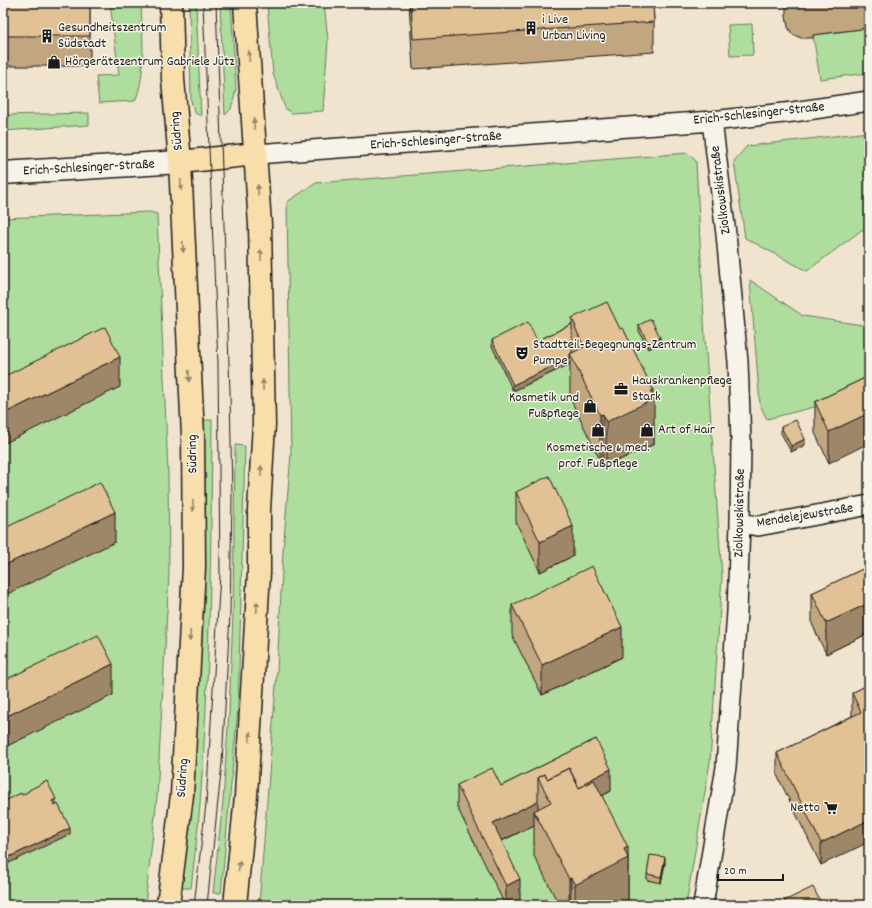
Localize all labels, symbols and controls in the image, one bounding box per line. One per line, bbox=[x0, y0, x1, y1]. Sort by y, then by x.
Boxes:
place label: i Live Urban Living bbox=[542, 10, 606, 46]
place label: Gesundheitszentrum Südstadt bbox=[58, 18, 166, 54]
building icon: i Live Urban Living bbox=[523, 20, 539, 36]
building icon: Gesundheitszentrum Südstadt bbox=[39, 28, 55, 44]
one-way arrow bbox=[245, 50, 252, 62]
place label: Hörgerätezentrum Gabriele Jütz bbox=[65, 52, 235, 72]
shop icon: Hörgerätezentrum Gabriele Jütz bbox=[46, 54, 62, 70]
street label: Erich-Schlesinger-Straße bbox=[692, 97, 826, 131]
street label: Südring bbox=[165, 111, 189, 151]
one-way arrow bbox=[250, 118, 257, 130]
street label: Erich-Schlesinger-Straße bbox=[370, 126, 502, 156]
street label: Ziolkowskistraße bbox=[706, 145, 736, 235]
street label: Erich-Schlesinger-Straße bbox=[23, 155, 155, 181]
one-way arrow bbox=[178, 179, 184, 192]
one-way arrow bbox=[254, 184, 261, 196]
one-way arrow bbox=[180, 241, 187, 253]
one-way arrow bbox=[258, 248, 264, 261]
place label: Stadtteil-Begegnungs-Zentrum Pumpe bbox=[533, 335, 696, 371]
theatre icon: Stadtteil-Begegnungs-Zentrum Pumpe bbox=[514, 345, 530, 361]
one-way arrow bbox=[186, 370, 193, 382]
place label: Hauskrankenpflege Stark bbox=[632, 371, 732, 407]
one-way arrow bbox=[260, 378, 266, 391]
office icon: Hauskrankenpflege Stark bbox=[613, 381, 629, 397]
place label: Kosmetik und Fußpflege bbox=[509, 388, 579, 424]
shop icon: Kosmetik und Fußpflege bbox=[582, 398, 598, 414]
place label: Art of Hair bbox=[658, 420, 716, 440]
shop icon: Kosmetische & med. prof. Fußpflege bbox=[590, 422, 606, 438]
shop icon: Art of Hair bbox=[639, 422, 655, 438]
street label: Südring bbox=[183, 434, 203, 474]
place label: Kosmetische & med. prof. Fußpflege bbox=[546, 438, 650, 474]
one-way arrow bbox=[258, 465, 265, 477]
street label: Ziolkowskistraße bbox=[729, 468, 751, 558]
street label: Mendelejewstraße bbox=[755, 498, 855, 534]
one-way arrow bbox=[190, 500, 196, 513]
one-way arrow bbox=[253, 601, 260, 613]
one-way arrow bbox=[187, 630, 193, 643]
one-way arrow bbox=[246, 731, 253, 743]
street label: Südring bbox=[172, 758, 194, 798]
place label: Netto bbox=[790, 798, 820, 818]
supermarket icon: Netto bbox=[823, 800, 839, 816]
scale bar bbox=[718, 856, 783, 882]
one-way arrow bbox=[236, 860, 242, 872]
text: 20 m bbox=[724, 863, 747, 880]

